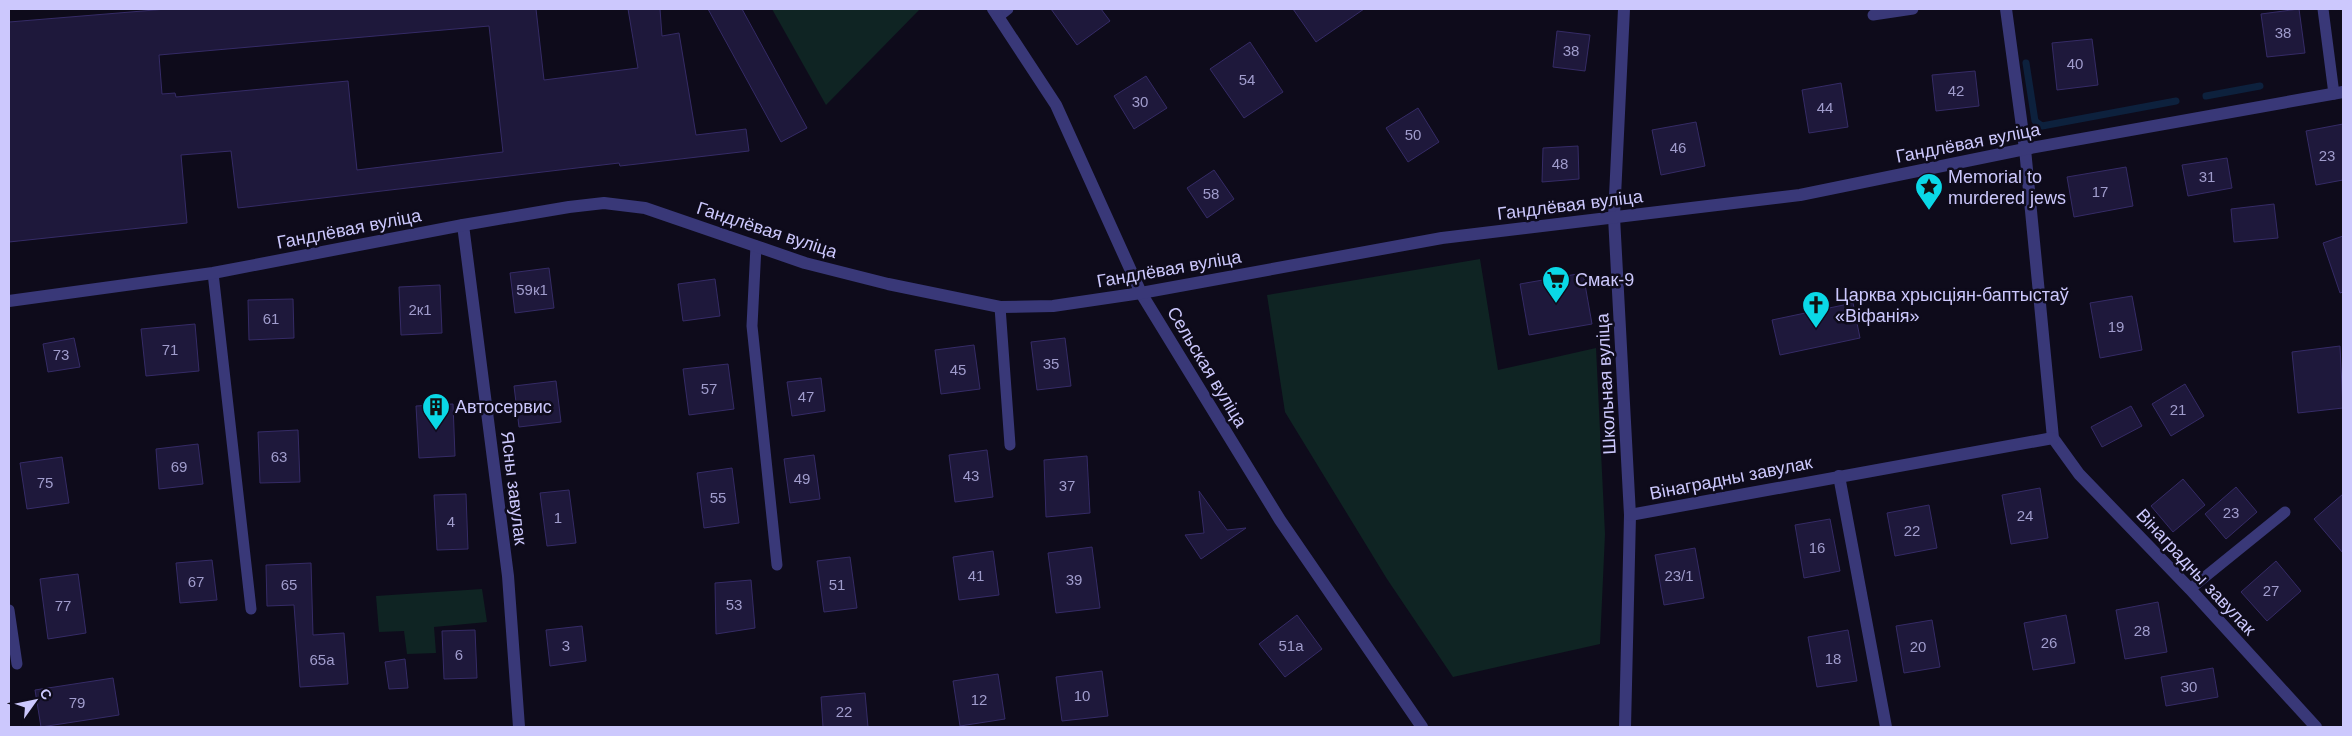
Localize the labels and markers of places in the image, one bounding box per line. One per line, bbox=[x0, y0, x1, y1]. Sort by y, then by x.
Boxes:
place label: Memorial to murdered jews bbox=[1948, 167, 2066, 208]
place icon: Memorial to murdered jews bbox=[1914, 172, 1944, 211]
supermarket icon: Смак-9 bbox=[1541, 265, 1571, 304]
place label: Смак-9 bbox=[1575, 270, 1634, 290]
place label: Царква хрысціян-баптыстаў «Віфанія» bbox=[1835, 285, 2069, 326]
church icon: Царква хрысціян-баптыстаў «Віфанія» bbox=[1801, 290, 1831, 329]
building icon: Автосервис bbox=[421, 392, 451, 431]
place label: Автосервис bbox=[455, 397, 552, 417]

